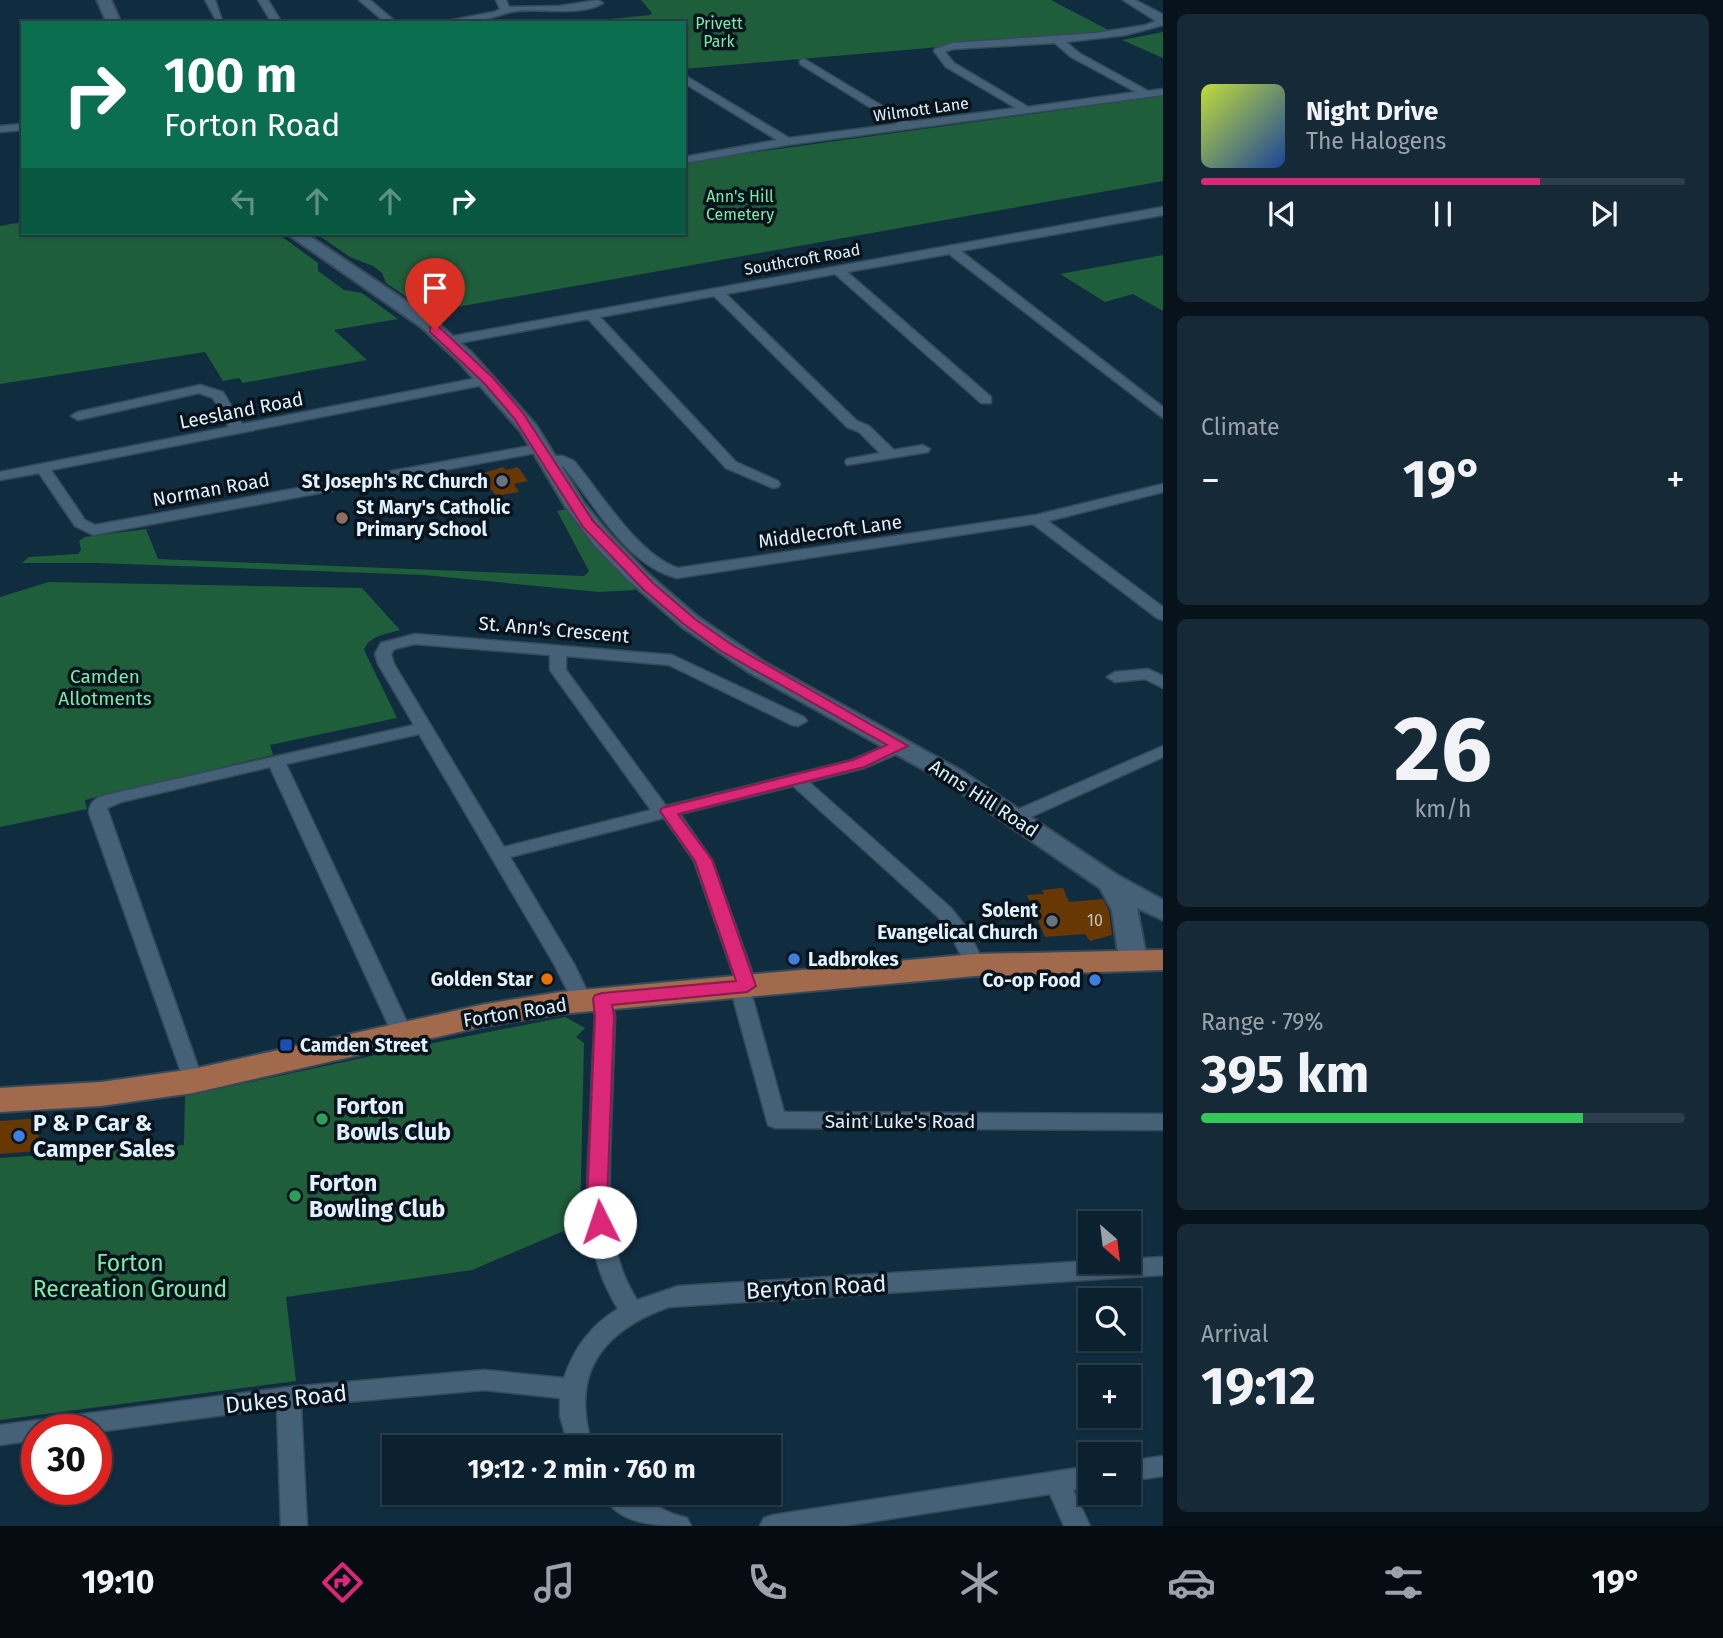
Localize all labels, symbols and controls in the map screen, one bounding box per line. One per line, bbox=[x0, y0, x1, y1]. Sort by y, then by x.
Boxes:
park label: Privett Park bbox=[695, 14, 743, 51]
text: 100 m bbox=[164, 46, 297, 105]
icon: right bbox=[49, 49, 140, 140]
street label: Wilmott Lane bbox=[872, 93, 970, 126]
text: Night Drive bbox=[1306, 96, 1438, 127]
text: Forton Road bbox=[164, 106, 340, 144]
text: The Halogens bbox=[1306, 127, 1446, 155]
icon: left bbox=[225, 182, 263, 220]
icon: ahead bbox=[298, 182, 336, 220]
icon: ahead bbox=[371, 182, 409, 220]
icon: right bbox=[444, 182, 482, 220]
park label: Ann's Hill Cemetery bbox=[706, 187, 774, 224]
icon: previous bbox=[1263, 195, 1301, 233]
icon: pause bbox=[1424, 195, 1462, 233]
icon: next bbox=[1585, 195, 1623, 233]
street label: Southcroft Road bbox=[743, 240, 862, 279]
pin bbox=[405, 258, 465, 330]
icon: arrive bbox=[416, 269, 454, 307]
street label: Leesland Road bbox=[177, 387, 305, 434]
text: Climate bbox=[1201, 413, 1280, 441]
text: 19° bbox=[1403, 448, 1483, 511]
text: − bbox=[1201, 457, 1220, 503]
text: + bbox=[1666, 457, 1685, 503]
street label: Norman Road bbox=[151, 468, 271, 511]
place label: St Joseph's RC Church bbox=[302, 470, 488, 493]
marker: St Joseph's RC Church bbox=[494, 473, 510, 489]
place label: St Mary's Catholic Primary School bbox=[356, 496, 510, 541]
marker: St Mary's Catholic Primary School bbox=[334, 510, 350, 526]
street label: Middlecroft Lane bbox=[757, 510, 903, 553]
street label: St. Ann's Crescent bbox=[478, 611, 630, 648]
park label: Camden Allotments bbox=[58, 665, 152, 710]
text: 26 bbox=[1394, 695, 1492, 804]
street label: Anns Hill Road bbox=[925, 755, 1043, 842]
text: km/h bbox=[1415, 795, 1471, 823]
place label: Solent Evangelical Church bbox=[877, 899, 1039, 944]
house number: 10 bbox=[1087, 911, 1103, 930]
marker: Solent Evangelical Church bbox=[1044, 913, 1060, 929]
place label: Ladbrokes bbox=[808, 948, 899, 971]
marker: Ladbrokes bbox=[786, 951, 802, 967]
place label: Golden Star bbox=[431, 968, 533, 991]
place label: Co-op Food bbox=[983, 969, 1081, 992]
marker: Golden Star bbox=[539, 971, 555, 987]
marker: Co-op Food bbox=[1087, 972, 1103, 988]
street label: Forton Road bbox=[462, 993, 569, 1032]
text: Range · 79% bbox=[1201, 1008, 1323, 1036]
place label: Camden Street bbox=[300, 1034, 429, 1057]
marker: Camden Street bbox=[278, 1037, 294, 1053]
text: 395 km bbox=[1201, 1043, 1369, 1106]
place label: Forton Bowls Club bbox=[336, 1092, 451, 1146]
place label: P & P Car & Camper Sales bbox=[33, 1109, 175, 1163]
street label: Saint Luke's Road bbox=[825, 1110, 975, 1133]
marker: Forton Bowls Club bbox=[314, 1111, 330, 1127]
marker: P & P Car & Camper Sales bbox=[11, 1128, 27, 1144]
place label: Forton Bowling Club bbox=[309, 1169, 445, 1223]
position arrow bbox=[563, 1185, 637, 1259]
marker: Forton Bowling Club bbox=[287, 1188, 303, 1204]
north arrow bbox=[1078, 1211, 1141, 1274]
map controls bbox=[1078, 1211, 1141, 1505]
park label: Forton Recreation Ground bbox=[33, 1249, 227, 1303]
street label: Beryton Road bbox=[745, 1269, 887, 1305]
button: search bbox=[1078, 1288, 1141, 1351]
text: Arrival bbox=[1201, 1320, 1268, 1348]
text: 19:12 bbox=[1201, 1355, 1316, 1418]
button: + bbox=[1078, 1365, 1141, 1428]
street label: Dukes Road bbox=[224, 1379, 348, 1419]
speed limit sign: 30 bbox=[21, 1414, 112, 1505]
button: − bbox=[1078, 1442, 1141, 1505]
text: 19:12 · 2 min · 760 m bbox=[467, 1454, 696, 1485]
icon: directions bbox=[318, 1558, 367, 1607]
icon: music bbox=[530, 1558, 579, 1607]
icon: phone bbox=[743, 1558, 792, 1607]
icon: climate bbox=[955, 1558, 1004, 1607]
icon: car bbox=[1167, 1558, 1216, 1607]
icon: filters bbox=[1379, 1558, 1428, 1607]
text: 19:10 bbox=[82, 1563, 155, 1601]
text: 19° bbox=[1592, 1563, 1641, 1601]

